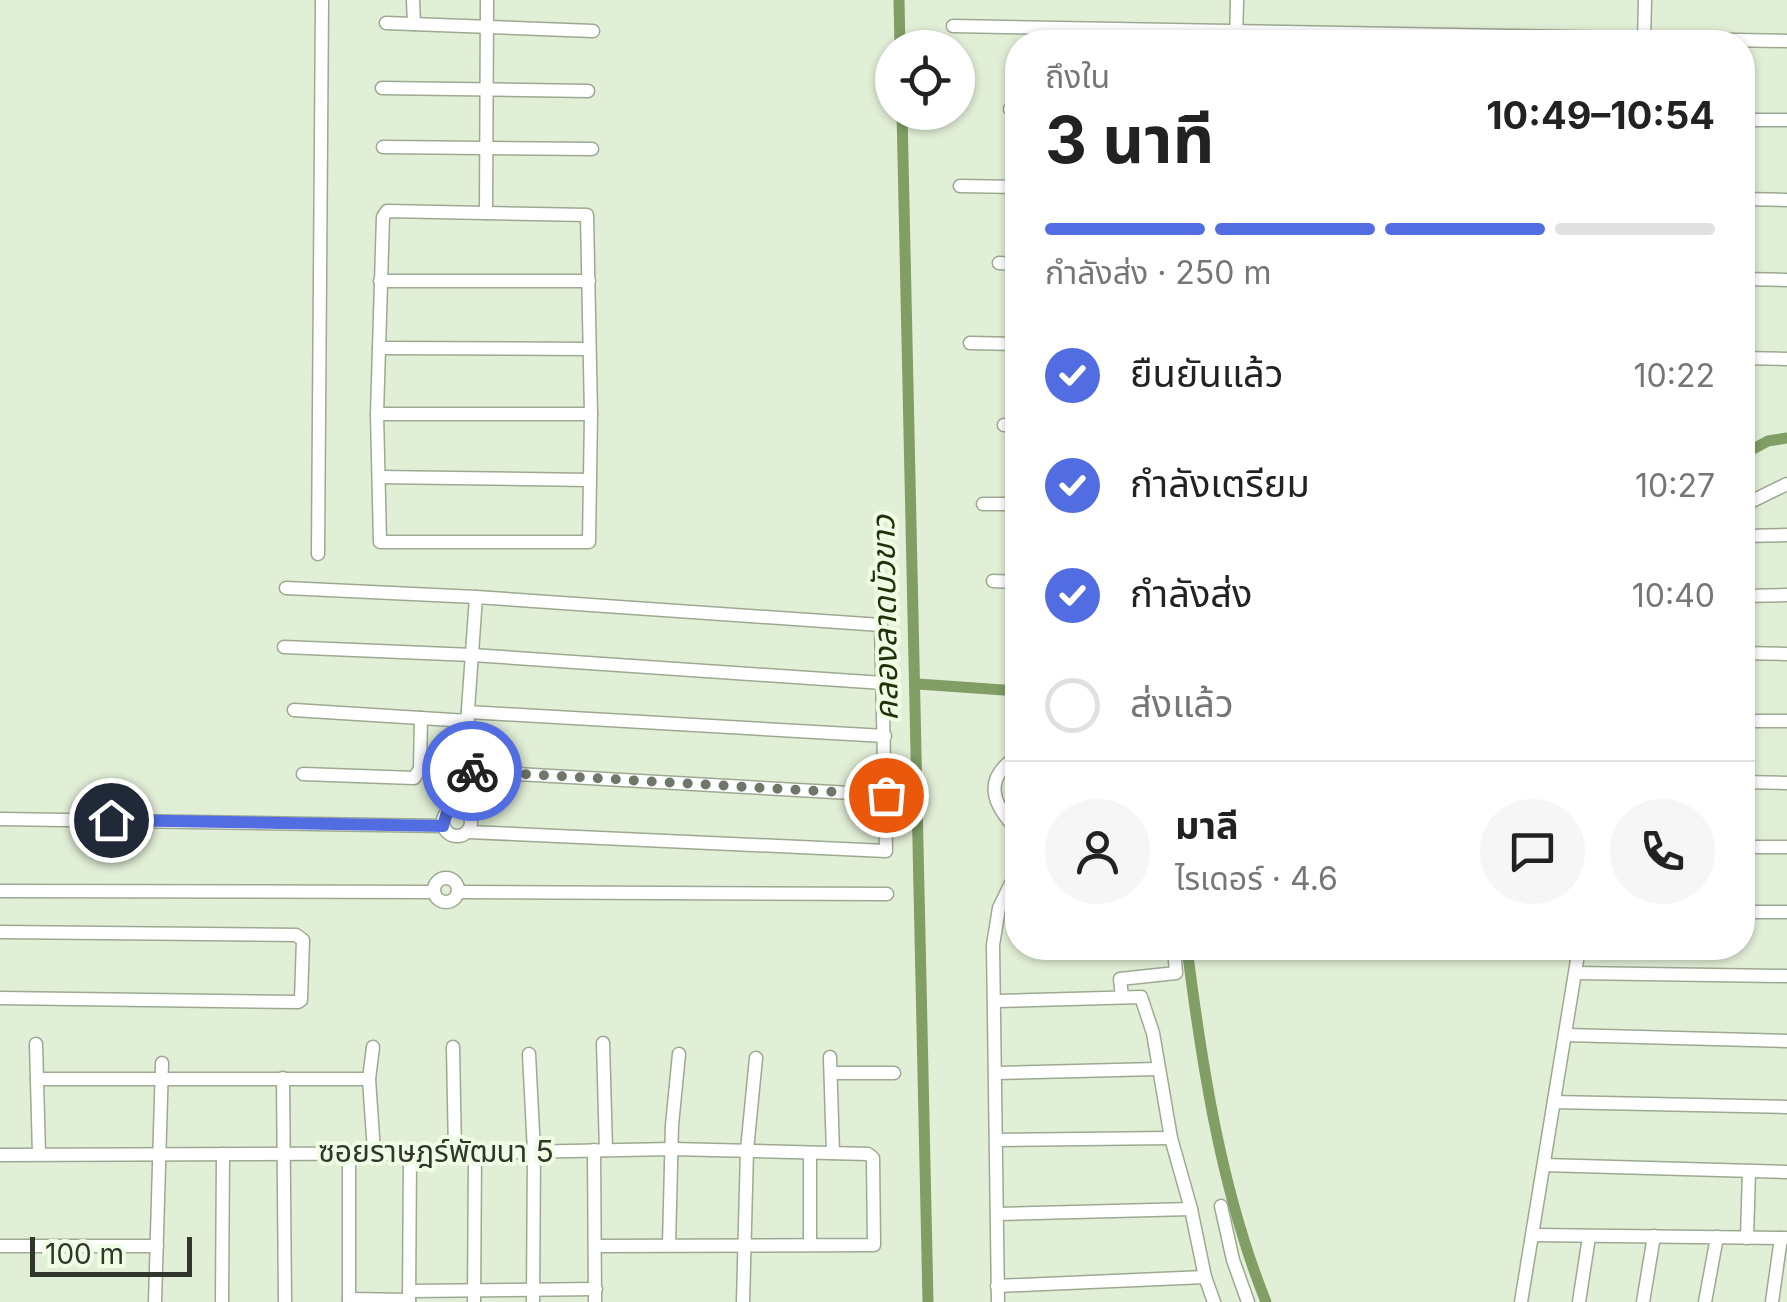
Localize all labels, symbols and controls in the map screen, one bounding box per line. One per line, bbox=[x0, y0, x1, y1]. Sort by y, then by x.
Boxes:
map controls bbox=[875, 30, 975, 130]
button: locate bbox=[875, 30, 975, 130]
text: ถึงใน bbox=[1045, 57, 1110, 96]
text: 10:49–10:54 bbox=[1486, 92, 1715, 138]
text: 3 นาที bbox=[1045, 100, 1214, 179]
text: กำลังส่ง · 250 m bbox=[1045, 253, 1272, 292]
icon: check bbox=[1045, 348, 1100, 403]
text: ยืนยันแล้ว bbox=[1130, 350, 1283, 396]
text: 10:22 bbox=[1634, 356, 1715, 395]
icon: check bbox=[1045, 458, 1100, 513]
text: กำลังเตรียม bbox=[1130, 460, 1310, 506]
text: 10:27 bbox=[1635, 466, 1715, 505]
water label: คลองลาดบัวขาว bbox=[863, 514, 906, 721]
icon: check bbox=[1045, 568, 1100, 623]
text: กำลังส่ง bbox=[1130, 570, 1252, 616]
text: 10:40 bbox=[1632, 576, 1715, 615]
text: ส่งแล้ว bbox=[1130, 680, 1234, 726]
courier bbox=[422, 721, 522, 821]
icon: bike bbox=[445, 744, 500, 799]
pin bbox=[844, 753, 929, 838]
icon: bag bbox=[859, 768, 914, 823]
pin bbox=[69, 778, 154, 863]
icon: home bbox=[84, 793, 139, 848]
button: person bbox=[1045, 799, 1150, 904]
button: chat bbox=[1480, 799, 1585, 904]
button: phone bbox=[1610, 799, 1715, 904]
text: มาลี bbox=[1175, 802, 1239, 848]
text: ไรเดอร์ · 4.6 bbox=[1175, 859, 1338, 898]
street label: ซอยราษฎร์พัฒนา 5 bbox=[318, 1133, 554, 1169]
scale bar bbox=[30, 1232, 192, 1276]
text: 100 m bbox=[45, 1237, 124, 1271]

